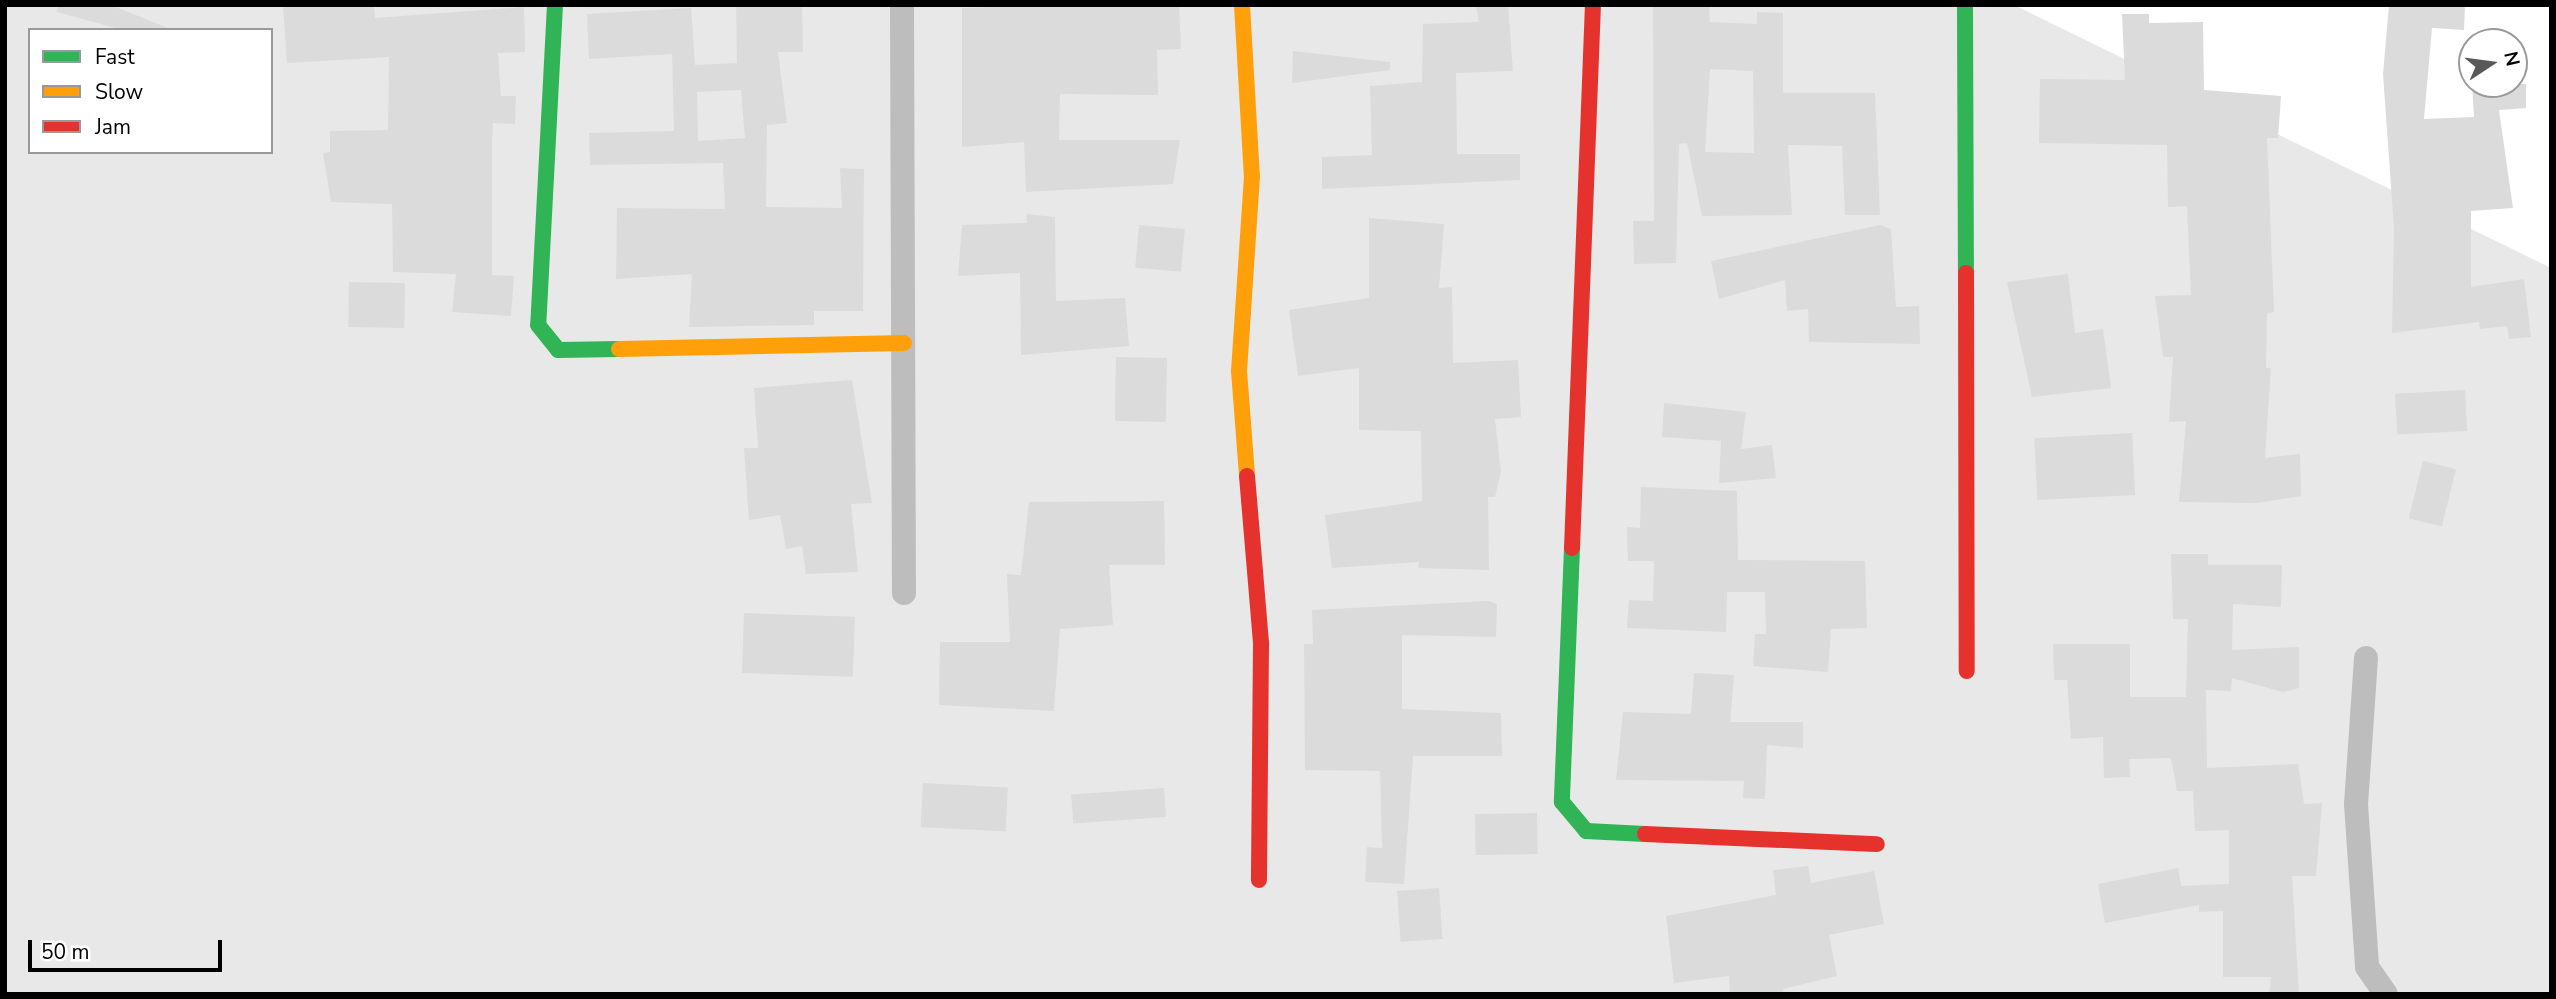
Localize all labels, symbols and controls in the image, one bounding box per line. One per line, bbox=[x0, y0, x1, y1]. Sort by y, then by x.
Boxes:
legend bbox=[28, 28, 273, 154]
north arrow bbox=[2458, 28, 2528, 98]
text: Fast bbox=[95, 43, 135, 71]
text: N bbox=[2497, 49, 2526, 69]
text: Slow bbox=[95, 78, 143, 106]
text: Jam bbox=[95, 113, 131, 141]
scale bar bbox=[32, 926, 226, 970]
text: 50 m bbox=[41, 938, 90, 966]

